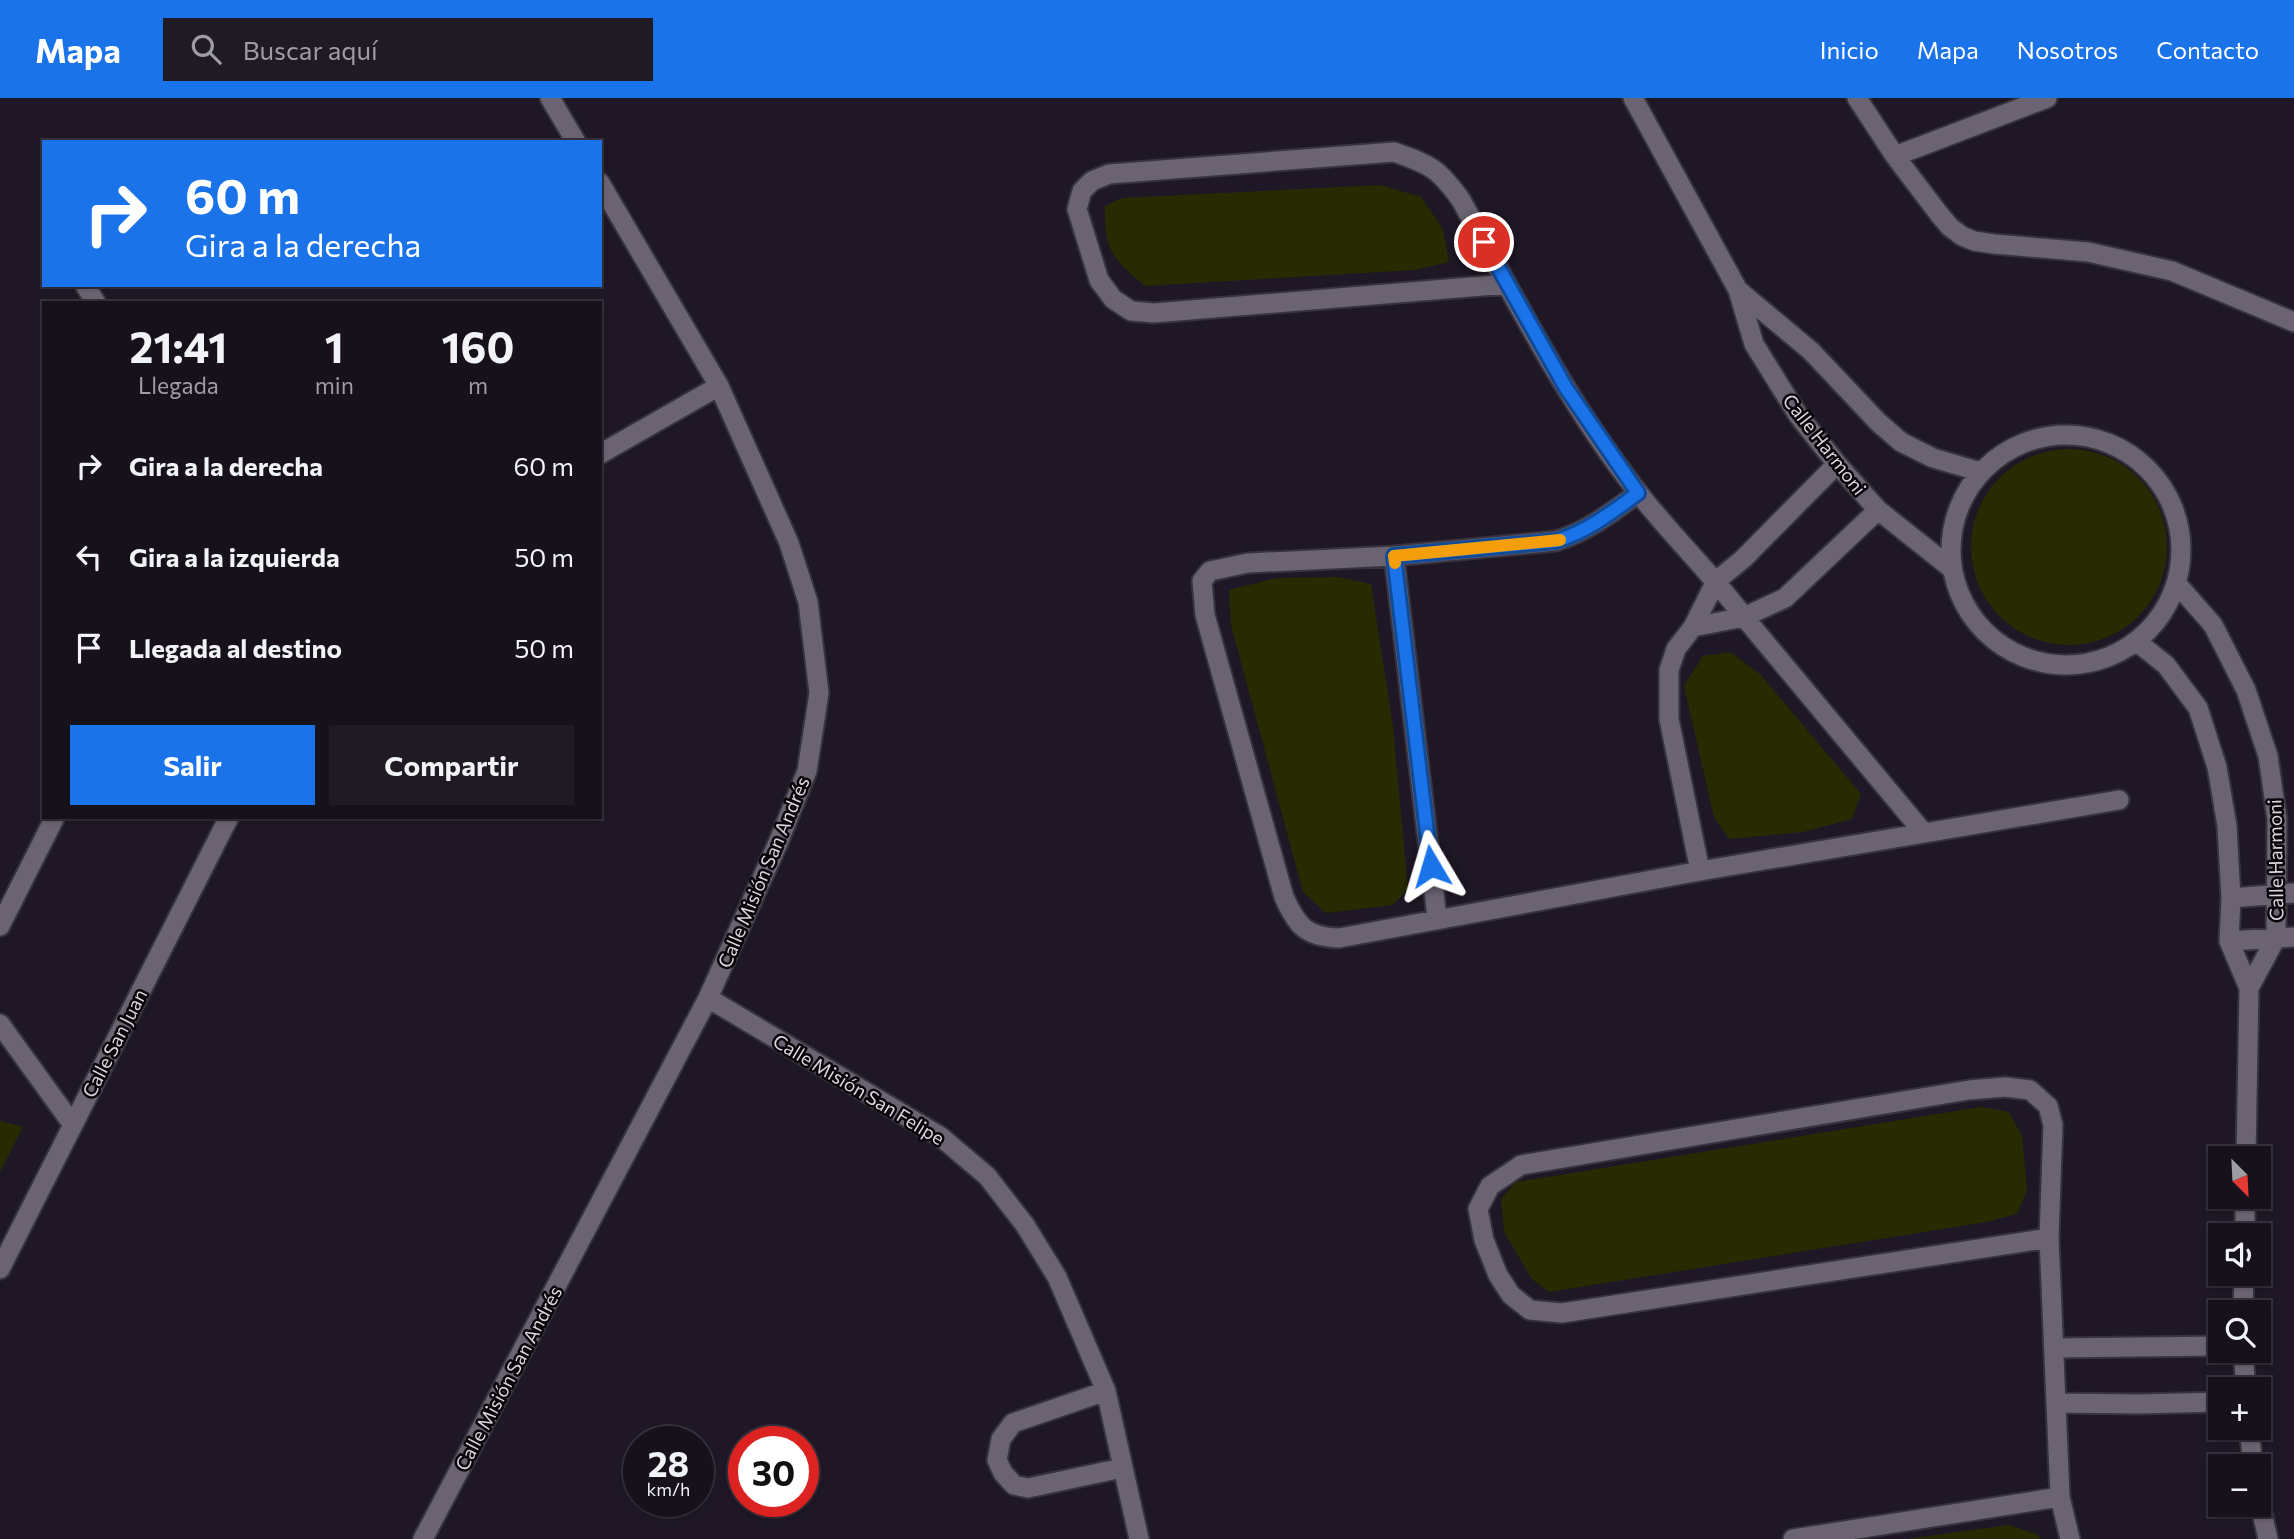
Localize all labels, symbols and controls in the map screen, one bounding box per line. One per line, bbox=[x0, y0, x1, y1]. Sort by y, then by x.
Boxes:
search box bbox=[163, 18, 653, 81]
text: Mapa bbox=[35, 29, 121, 70]
icon: search bbox=[187, 30, 225, 68]
text: Buscar aquí bbox=[243, 34, 378, 65]
text: Inicio bbox=[1820, 35, 1879, 64]
text: Mapa bbox=[1917, 35, 1979, 64]
text: Nosotros bbox=[2017, 35, 2118, 64]
text: Contacto bbox=[2156, 35, 2259, 64]
text: 60 m bbox=[185, 164, 300, 224]
icon: right bbox=[70, 168, 161, 259]
pin bbox=[1454, 212, 1514, 272]
icon: arrive bbox=[1465, 223, 1503, 261]
text: Gira a la derecha bbox=[185, 224, 421, 264]
text: 21:41 bbox=[130, 320, 227, 372]
text: 1 bbox=[325, 320, 344, 372]
text: 160 bbox=[442, 320, 514, 372]
text: Llegada bbox=[138, 371, 219, 399]
text: min bbox=[315, 371, 354, 399]
text: m bbox=[468, 371, 488, 399]
street label: Calle Harmoni bbox=[1778, 389, 1872, 499]
icon: right bbox=[70, 447, 108, 485]
text: Gira a la derecha bbox=[129, 450, 323, 481]
text: 60 m bbox=[514, 450, 574, 481]
icon: left bbox=[70, 538, 108, 576]
text: Gira a la izquierda bbox=[129, 541, 340, 572]
text: 50 m bbox=[514, 541, 574, 572]
icon: arrive bbox=[70, 629, 108, 667]
text: Llegada al destino bbox=[129, 632, 342, 663]
text: 50 m bbox=[514, 632, 574, 663]
button: Salir bbox=[70, 725, 315, 805]
button: Compartir bbox=[329, 725, 574, 805]
street label: Calle Misión San Andrés bbox=[712, 773, 814, 971]
street label: Calle Harmoni bbox=[2262, 799, 2288, 921]
position arrow bbox=[1394, 829, 1468, 903]
street label: Calle San Juan bbox=[77, 985, 151, 1101]
street label: Calle Misión San Felipe bbox=[769, 1029, 949, 1149]
north arrow bbox=[2208, 1146, 2272, 1209]
map controls bbox=[2208, 1146, 2271, 1517]
button: sound bbox=[2208, 1223, 2271, 1286]
street label: Calle Misión San Andrés bbox=[450, 1282, 566, 1474]
button: search bbox=[2208, 1300, 2271, 1363]
button: + bbox=[2208, 1377, 2271, 1440]
speed limit sign: 30 bbox=[728, 1426, 819, 1517]
text: 28 bbox=[648, 1441, 689, 1484]
button: − bbox=[2208, 1454, 2271, 1517]
text: km/h bbox=[647, 1478, 690, 1500]

